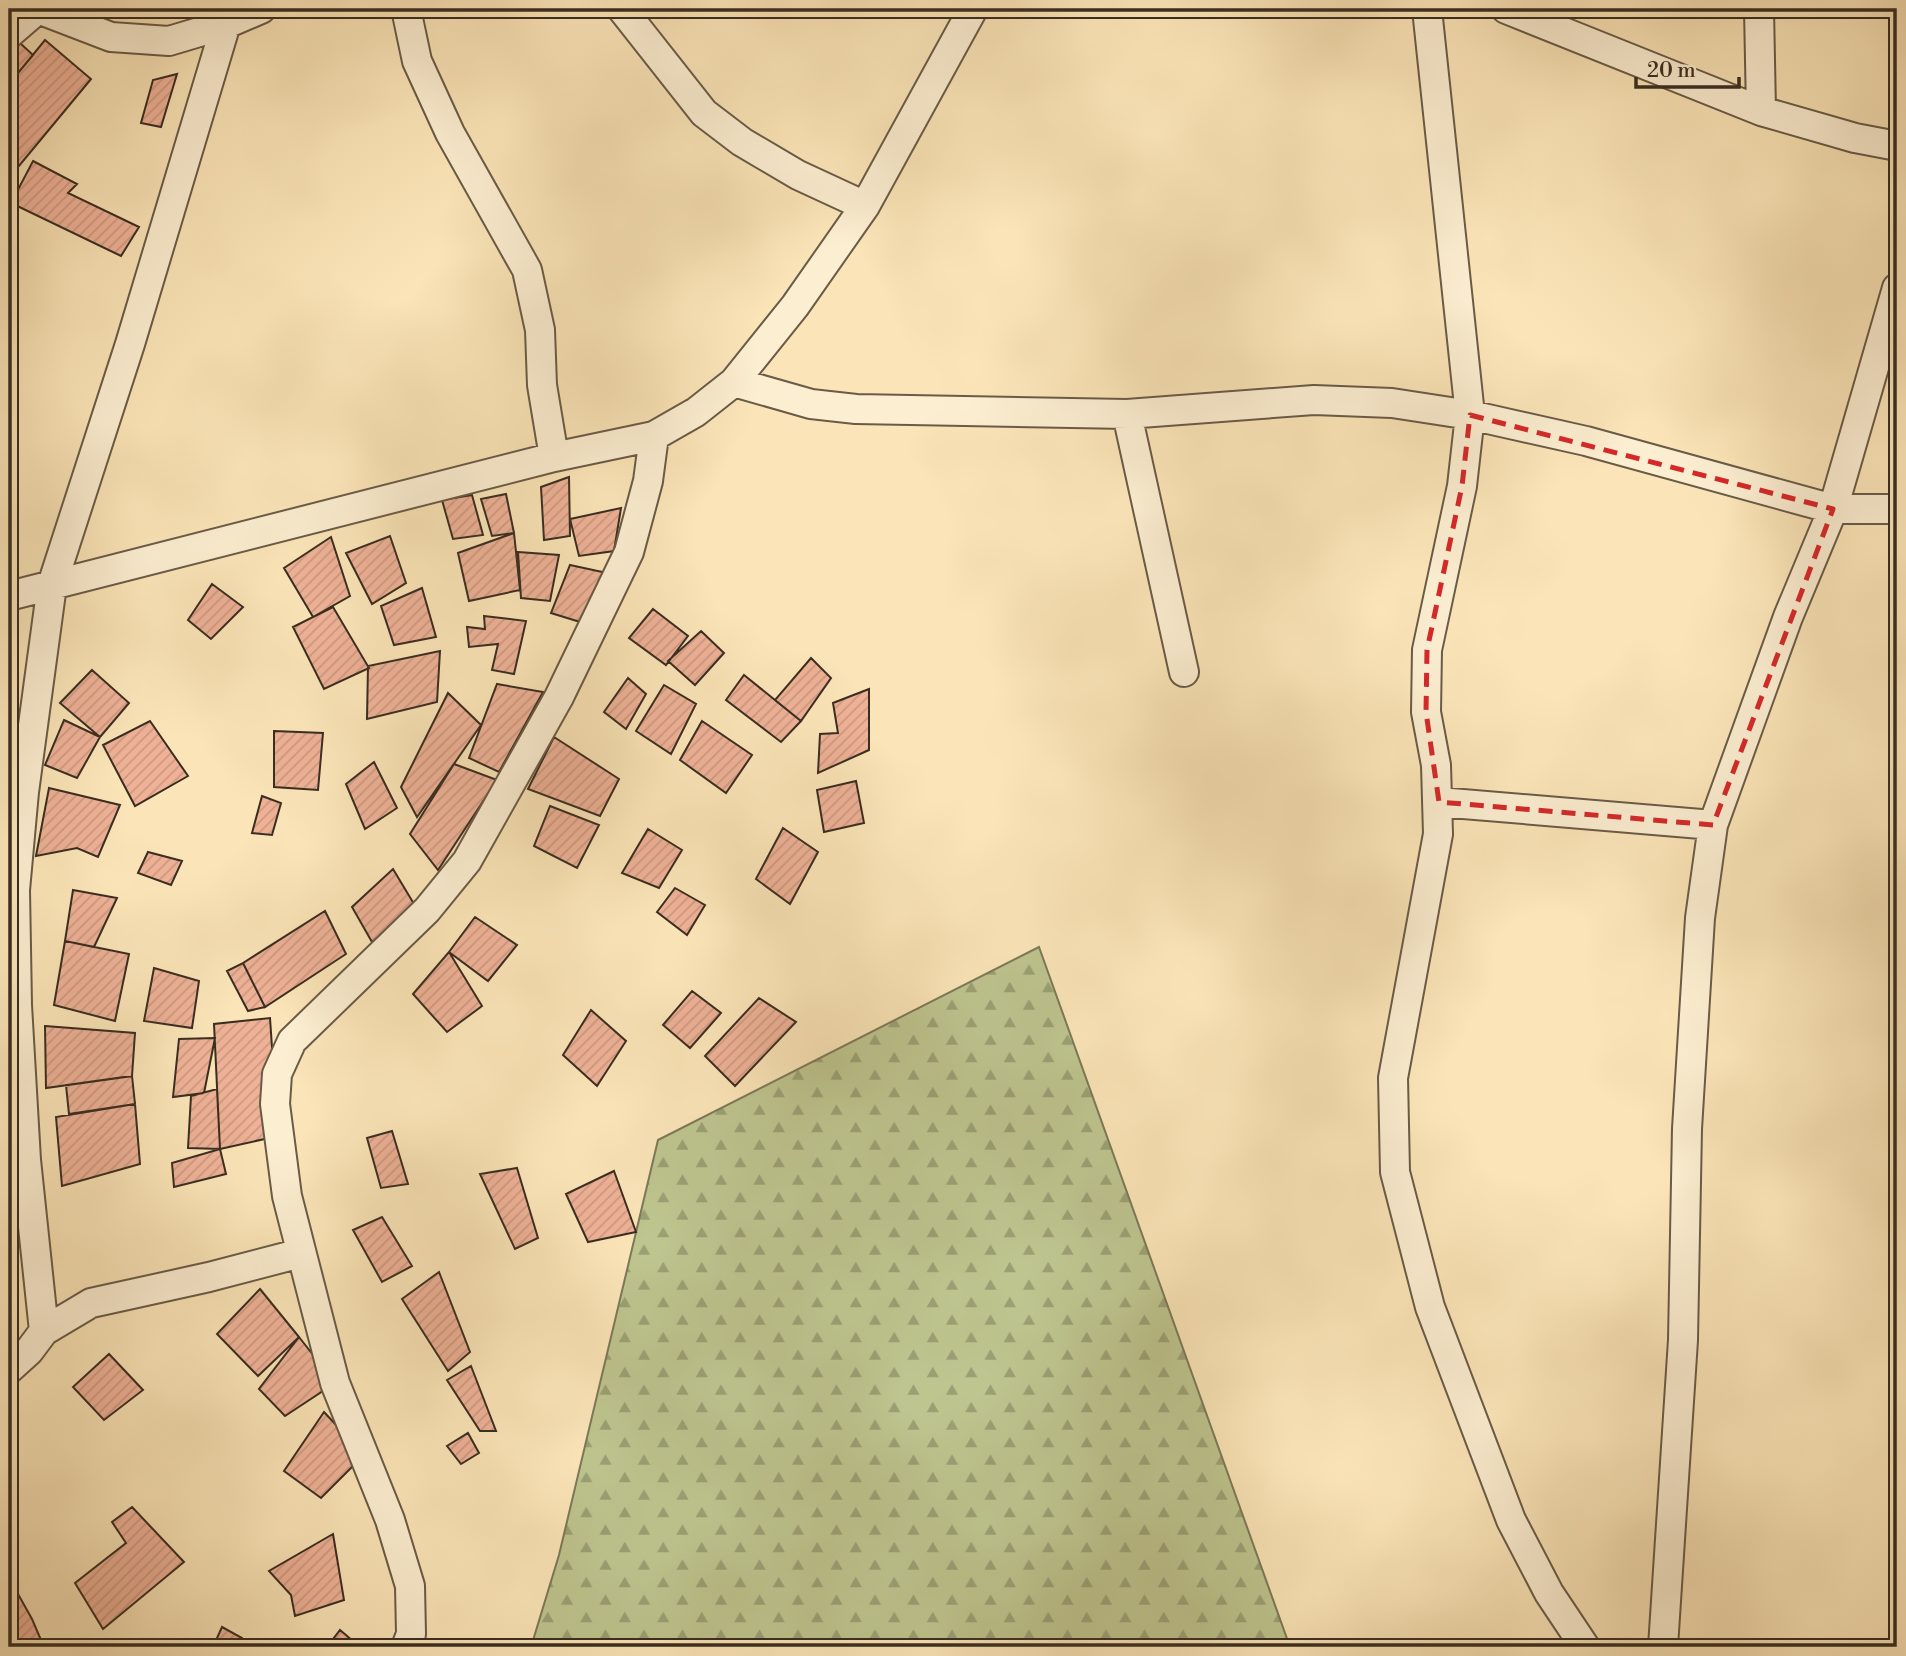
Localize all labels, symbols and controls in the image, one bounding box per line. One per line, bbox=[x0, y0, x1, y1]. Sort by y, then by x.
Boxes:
scale bar bbox=[1636, 46, 1740, 90]
text: 20 m bbox=[1647, 58, 1696, 84]

